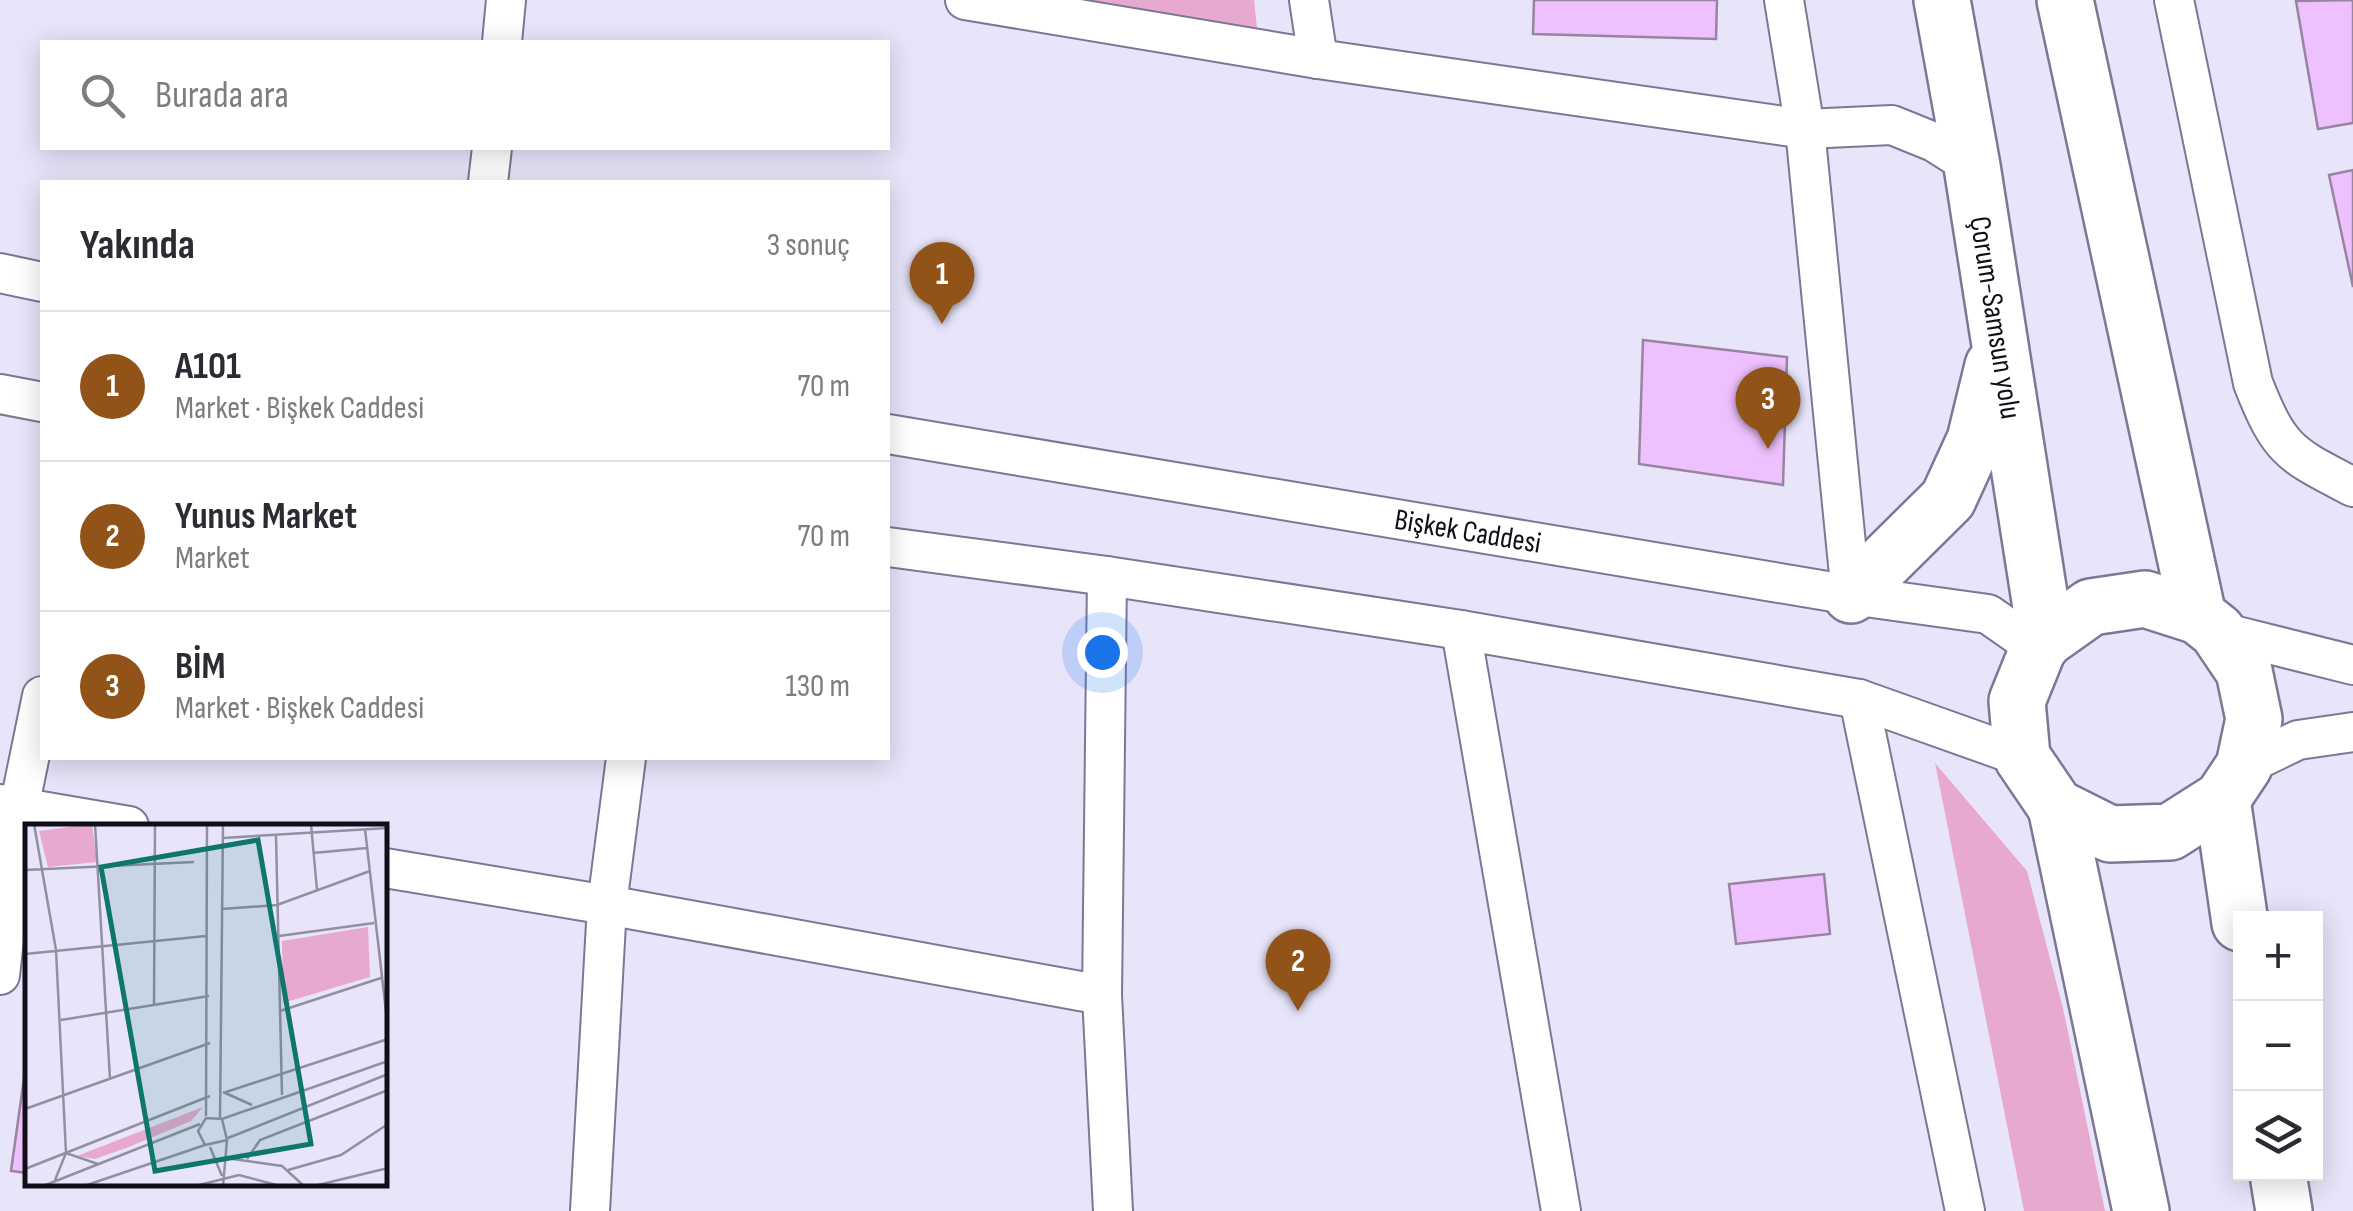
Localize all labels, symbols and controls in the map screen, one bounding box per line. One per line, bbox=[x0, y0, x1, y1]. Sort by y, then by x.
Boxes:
search box bbox=[40, 40, 890, 150]
icon: search bbox=[75, 68, 130, 123]
text: Burada ara bbox=[155, 73, 289, 118]
street label: Çorum-Samsun yolu bbox=[1961, 214, 2028, 421]
text: Yakında bbox=[80, 220, 195, 271]
text: 3 sonuç bbox=[767, 226, 850, 265]
pin: 1 bbox=[910, 242, 974, 324]
text: A101 bbox=[175, 344, 241, 389]
pin: 3 bbox=[1736, 366, 1800, 449]
text: 1 bbox=[106, 367, 119, 406]
text: 70 m bbox=[797, 367, 850, 406]
text: Market · Bişkek Caddesi bbox=[175, 389, 424, 428]
text: Yunus Market bbox=[175, 494, 357, 539]
street label: Bişkek Caddesi bbox=[1392, 502, 1544, 562]
text: 2 bbox=[105, 517, 120, 556]
text: 70 m bbox=[797, 517, 850, 556]
text: Market bbox=[175, 539, 250, 578]
your location bbox=[1077, 627, 1128, 678]
text: BİM bbox=[175, 644, 226, 689]
text: 3 bbox=[105, 667, 120, 706]
text: 130 m bbox=[785, 667, 850, 706]
text: Market · Bişkek Caddesi bbox=[175, 689, 424, 728]
inset map bbox=[25, 824, 388, 1186]
map controls bbox=[2233, 911, 2323, 1181]
button: + bbox=[2233, 911, 2323, 1001]
pin: 2 bbox=[1266, 928, 1330, 1011]
button: − bbox=[2233, 1001, 2323, 1091]
button: layers bbox=[2233, 1091, 2323, 1181]

